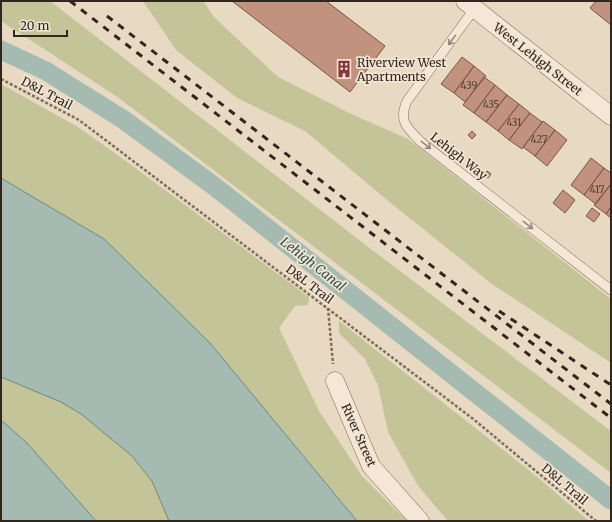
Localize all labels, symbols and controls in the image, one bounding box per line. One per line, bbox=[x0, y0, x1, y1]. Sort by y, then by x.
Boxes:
scale bar bbox=[14, 12, 67, 38]
text: 20 m bbox=[20, 18, 49, 33]
street label: West Lehigh Street bbox=[490, 19, 586, 99]
one-way arrow bbox=[448, 34, 456, 45]
place label: Riverview West Apartments bbox=[356, 55, 446, 84]
building icon: Riverview West Apartments bbox=[334, 59, 354, 79]
street label: D&L Trail bbox=[19, 73, 75, 113]
house number: 439 bbox=[461, 79, 477, 92]
house number: 435 bbox=[483, 98, 499, 111]
house number: 431 bbox=[506, 116, 522, 129]
street label: Lehigh Way bbox=[428, 129, 490, 183]
house number: 427 bbox=[531, 133, 548, 146]
one-way arrow bbox=[420, 141, 431, 150]
house number: 417 bbox=[589, 183, 605, 196]
one-way arrow bbox=[523, 221, 534, 230]
water label: Lehigh Canal bbox=[277, 233, 349, 295]
street label: D&L Trail bbox=[283, 261, 337, 307]
street label: River Street bbox=[338, 401, 380, 469]
street label: D&L Trail bbox=[539, 460, 591, 508]

